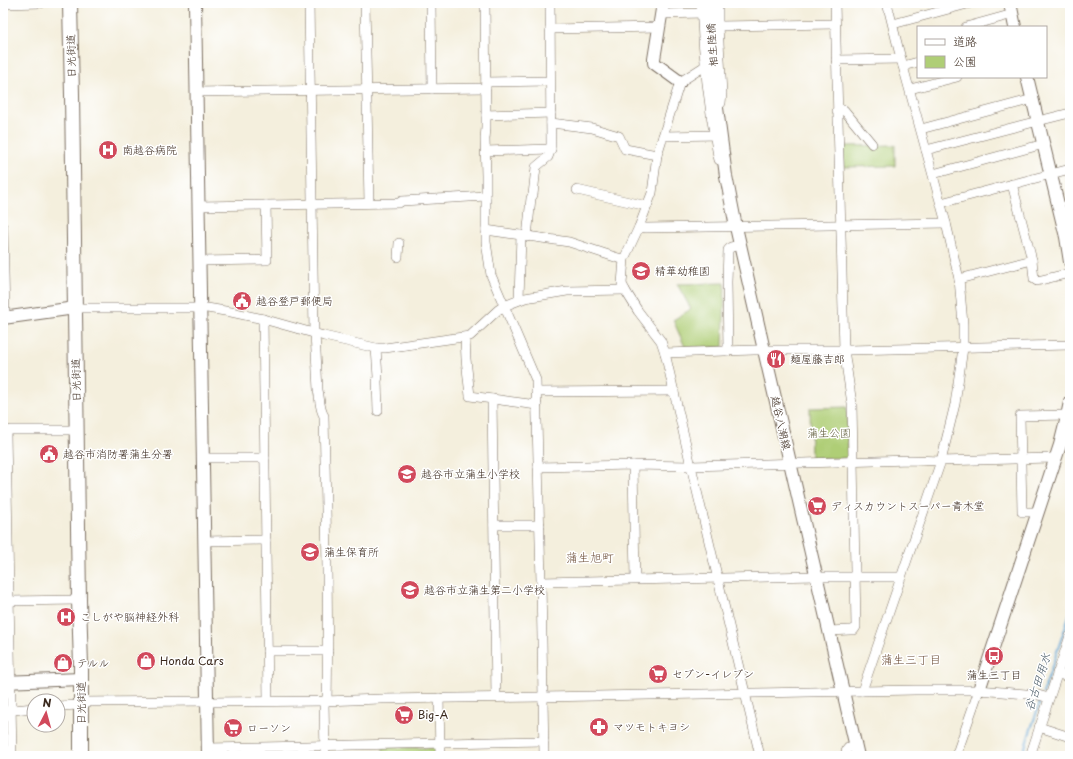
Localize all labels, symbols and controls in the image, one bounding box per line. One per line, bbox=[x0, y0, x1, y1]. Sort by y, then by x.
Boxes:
street label: 相生陸橋 bbox=[701, 22, 722, 68]
legend bbox=[917, 26, 1047, 78]
text: 道路 bbox=[953, 32, 977, 50]
street label: 日光街道 bbox=[62, 34, 79, 78]
text: 公園 bbox=[953, 52, 977, 70]
hospital icon: 南越谷病院 bbox=[97, 139, 119, 161]
place label: 南越谷病院 bbox=[122, 141, 177, 158]
school or university icon: 精華幼稚園 bbox=[630, 260, 652, 282]
place label: 精華幼稚園 bbox=[655, 262, 710, 279]
public building icon: 越谷登戸郵便局 bbox=[231, 290, 253, 312]
place label: 越谷登戸郵便局 bbox=[256, 292, 333, 309]
restaurant icon: 麺屋藤吉郎 bbox=[765, 348, 787, 370]
place label: 麺屋藤吉郎 bbox=[790, 350, 845, 367]
street label: 日光街道 bbox=[67, 358, 84, 402]
street label: 越谷八潮線 bbox=[767, 394, 796, 452]
park label: 蒲生公園 bbox=[807, 424, 851, 441]
public building icon: 越谷市消防署蒲生分署 bbox=[38, 443, 60, 465]
place label: 越谷市消防署蒲生分署 bbox=[63, 445, 173, 462]
school or university icon: 越谷市立蒲生小学校 bbox=[396, 463, 418, 485]
place label: 越谷市立蒲生小学校 bbox=[421, 465, 520, 482]
supermarket icon: ディスカウントスーパー青木堂 bbox=[806, 495, 828, 517]
place label: ディスカウントスーパー青木堂 bbox=[831, 497, 985, 514]
school or university icon: 蒲生保育所 bbox=[299, 541, 321, 563]
place label: 蒲生保育所 bbox=[324, 543, 379, 560]
district label: 蒲生旭町 bbox=[566, 548, 614, 566]
school or university icon: 越谷市立蒲生第二小学校 bbox=[399, 579, 421, 601]
place label: 越谷市立蒲生第二小学校 bbox=[424, 581, 545, 598]
hospital icon: こしがや脳神経外科 bbox=[55, 606, 77, 628]
place label: こしがや脳神経外科 bbox=[80, 608, 179, 625]
bus stop icon: 蒲生三丁目 bbox=[983, 645, 1005, 667]
shop icon: Honda Cars bbox=[135, 650, 157, 672]
district label: 蒲生三丁目 bbox=[881, 650, 941, 668]
water label: 谷古田用水 bbox=[1019, 650, 1055, 713]
shop icon: テルル bbox=[52, 652, 74, 674]
place label: Honda Cars bbox=[160, 652, 224, 669]
place label: テルル bbox=[77, 654, 110, 671]
supermarket icon: セブン-イレブン bbox=[647, 663, 669, 685]
place label: セブン-イレブン bbox=[672, 665, 754, 682]
place label: 蒲生三丁目 bbox=[967, 666, 1022, 683]
street label: 日光街道 bbox=[72, 681, 89, 725]
north arrow bbox=[26, 693, 66, 733]
text: N bbox=[42, 694, 53, 711]
supermarket icon: Big-A bbox=[393, 704, 415, 726]
place label: Big-A bbox=[418, 706, 449, 723]
pharmacy icon: マツモトキヨシ bbox=[588, 716, 610, 738]
supermarket icon: ローソン bbox=[222, 717, 244, 739]
place label: マツモトキヨシ bbox=[613, 718, 690, 735]
place label: ローソン bbox=[247, 719, 291, 736]

